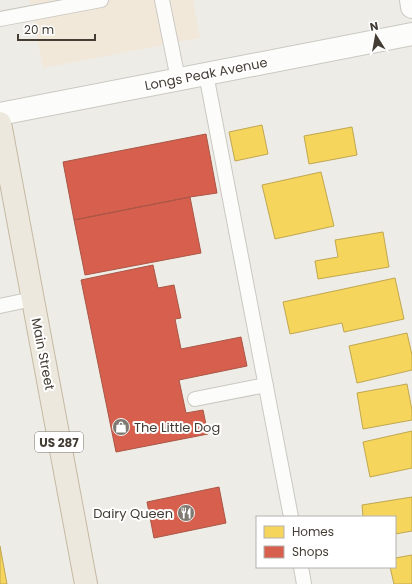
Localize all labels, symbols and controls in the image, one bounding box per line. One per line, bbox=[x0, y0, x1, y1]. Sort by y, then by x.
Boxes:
scale bar bbox=[18, 16, 95, 42]
north arrow bbox=[356, 16, 396, 56]
text: N bbox=[369, 18, 380, 35]
text: 20 m bbox=[24, 21, 54, 38]
street label: Longs Peak Avenue bbox=[143, 53, 269, 95]
street label: Main Street bbox=[27, 316, 59, 392]
shop icon: The Little Dog bbox=[111, 417, 131, 437]
place label: The Little Dog bbox=[134, 418, 220, 437]
road number: US 287 bbox=[35, 432, 83, 452]
restaurant icon: Dairy Queen bbox=[176, 503, 196, 523]
place label: Dairy Queen bbox=[93, 504, 173, 523]
legend bbox=[256, 516, 396, 568]
text: Homes bbox=[292, 523, 334, 540]
text: Shops bbox=[292, 543, 329, 560]

